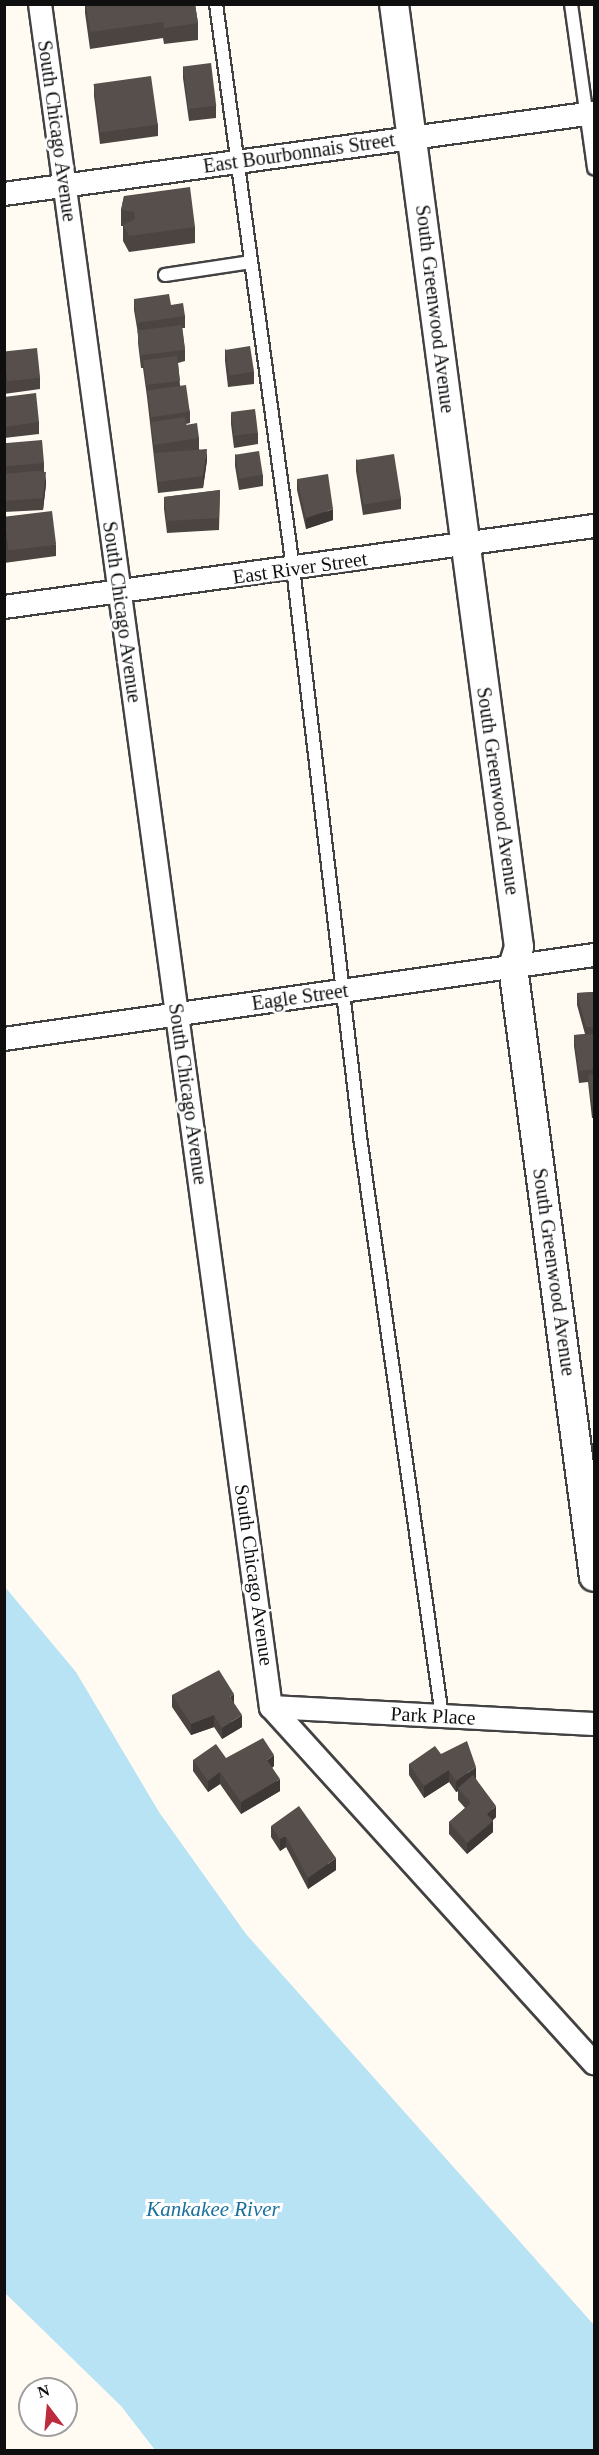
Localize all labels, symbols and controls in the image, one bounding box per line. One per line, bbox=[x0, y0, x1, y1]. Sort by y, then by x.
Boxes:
street label: South Chicago Avenue bbox=[32, 38, 82, 224]
street label: East Bourbonnais Street bbox=[202, 128, 396, 178]
street label: South Greenwood Avenue bbox=[410, 203, 460, 415]
street label: South Chicago Avenue bbox=[97, 519, 147, 705]
street label: East River Street bbox=[231, 547, 369, 589]
street label: South Greenwood Avenue bbox=[471, 685, 525, 897]
street label: Eagle Street bbox=[250, 978, 350, 1016]
street label: South Chicago Avenue bbox=[163, 1001, 213, 1187]
street label: South Greenwood Avenue bbox=[527, 1166, 581, 1378]
street label: South Chicago Avenue bbox=[229, 1482, 279, 1668]
street label: Park Place bbox=[390, 1702, 476, 1730]
water label: Kankakee River bbox=[146, 2196, 280, 2222]
north arrow bbox=[18, 2377, 78, 2437]
text: N bbox=[36, 2381, 51, 2401]

